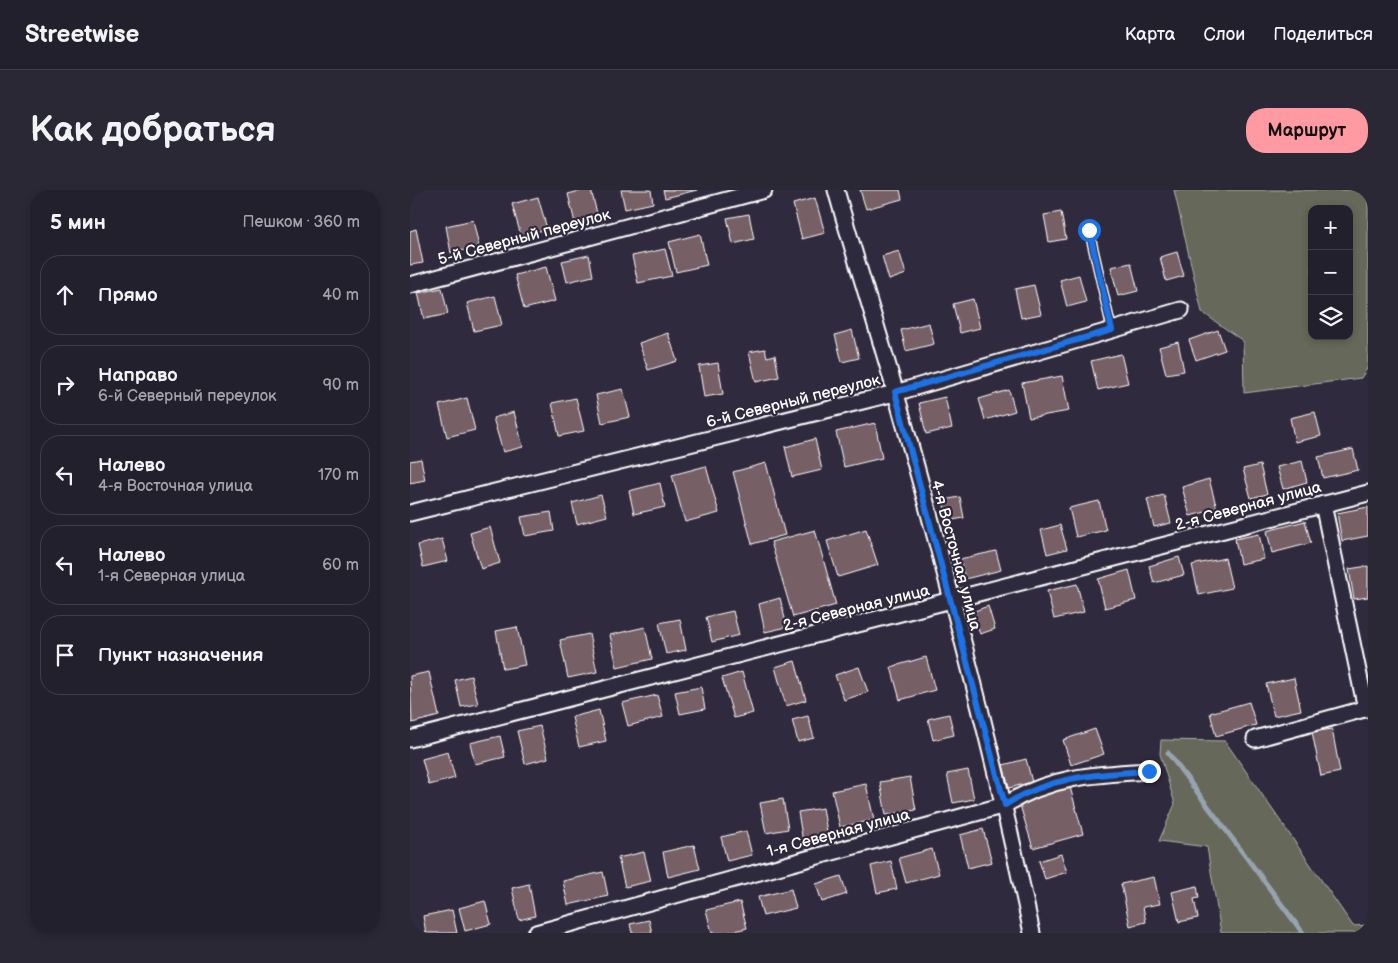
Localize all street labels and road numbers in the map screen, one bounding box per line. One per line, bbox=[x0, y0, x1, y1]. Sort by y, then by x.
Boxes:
street label: 5-й Северный переулок bbox=[436, 205, 613, 270]
street label: 6-й Северный переулок bbox=[704, 371, 883, 432]
street label: 4-я Восточная улица bbox=[926, 478, 985, 633]
street label: 2-я Северная улица bbox=[1173, 478, 1324, 535]
street label: 2-я Северная улица bbox=[781, 581, 932, 636]
street label: 1-я Северная улица bbox=[765, 805, 913, 862]

